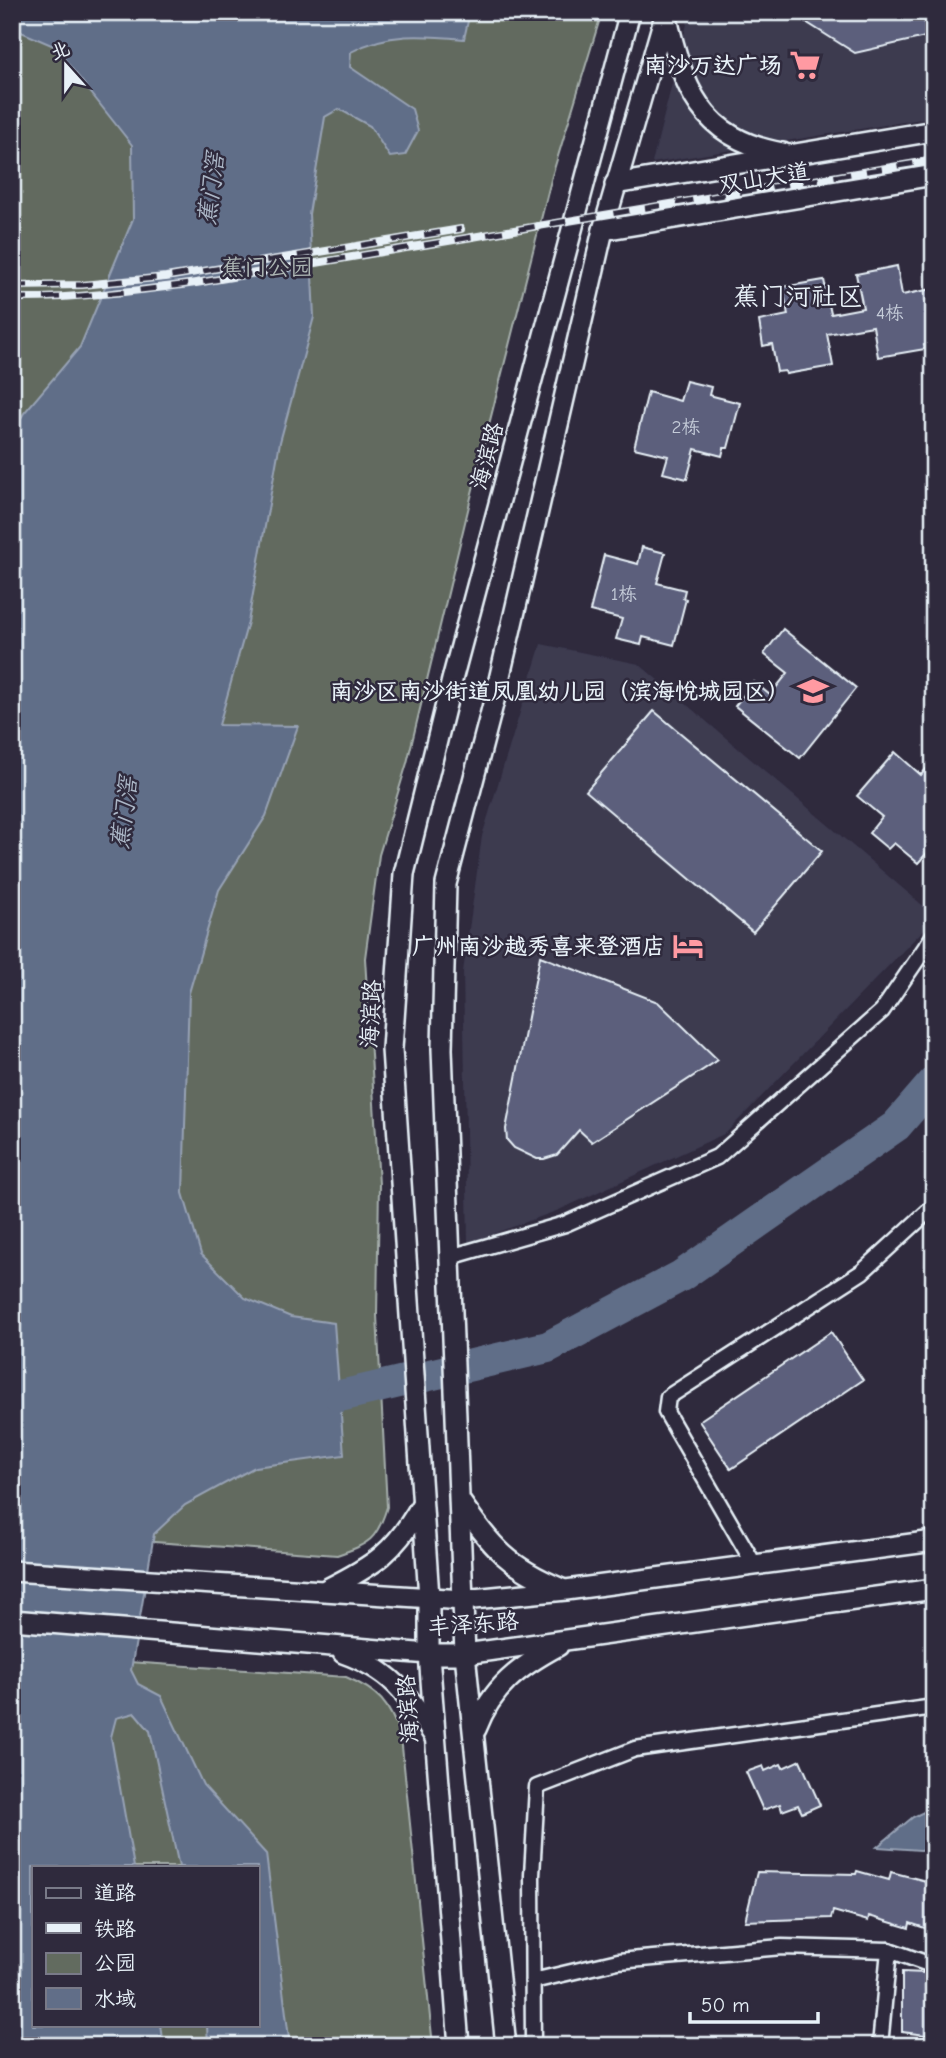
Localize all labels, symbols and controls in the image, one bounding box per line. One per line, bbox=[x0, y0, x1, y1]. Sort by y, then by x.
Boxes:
north arrow bbox=[32, 32, 102, 102]
text: 北 bbox=[47, 37, 73, 65]
supermarket icon: 南沙万达广场 bbox=[788, 48, 822, 82]
place label: 南沙万达广场 bbox=[644, 52, 782, 79]
water label: 蕉门滘 bbox=[192, 148, 230, 227]
street label: 双山大道 bbox=[716, 157, 812, 199]
park label: 蕉门公园 bbox=[221, 254, 313, 281]
district label: 蕉门河社区 bbox=[733, 282, 863, 312]
house number: 4栋 bbox=[876, 302, 904, 324]
house number: 2栋 bbox=[672, 416, 700, 438]
street label: 海滨路 bbox=[465, 419, 509, 493]
house number: 1栋 bbox=[611, 583, 637, 605]
school or university icon: 南沙区南沙街道凤凰幼儿园（滨海悦城园区） bbox=[796, 674, 830, 708]
place label: 南沙区南沙街道凤凰幼儿园（滨海悦城园区） bbox=[330, 678, 790, 705]
water label: 蕉门滘 bbox=[105, 772, 143, 851]
hotel icon: 广州南沙越秀喜来登酒店 bbox=[671, 929, 705, 963]
place label: 广州南沙越秀喜来登酒店 bbox=[412, 933, 665, 960]
street label: 海滨路 bbox=[356, 979, 386, 1049]
street label: 丰泽东路 bbox=[426, 1607, 520, 1641]
street label: 海滨路 bbox=[392, 1674, 424, 1744]
legend bbox=[32, 1866, 259, 2026]
text: 道路 bbox=[94, 1881, 136, 1905]
text: 铁路 bbox=[94, 1917, 136, 1941]
text: 公园 bbox=[94, 1951, 136, 1975]
scale bar bbox=[690, 1981, 818, 2025]
text: 水域 bbox=[94, 1987, 136, 2011]
text: 50 m bbox=[701, 1993, 750, 2017]

